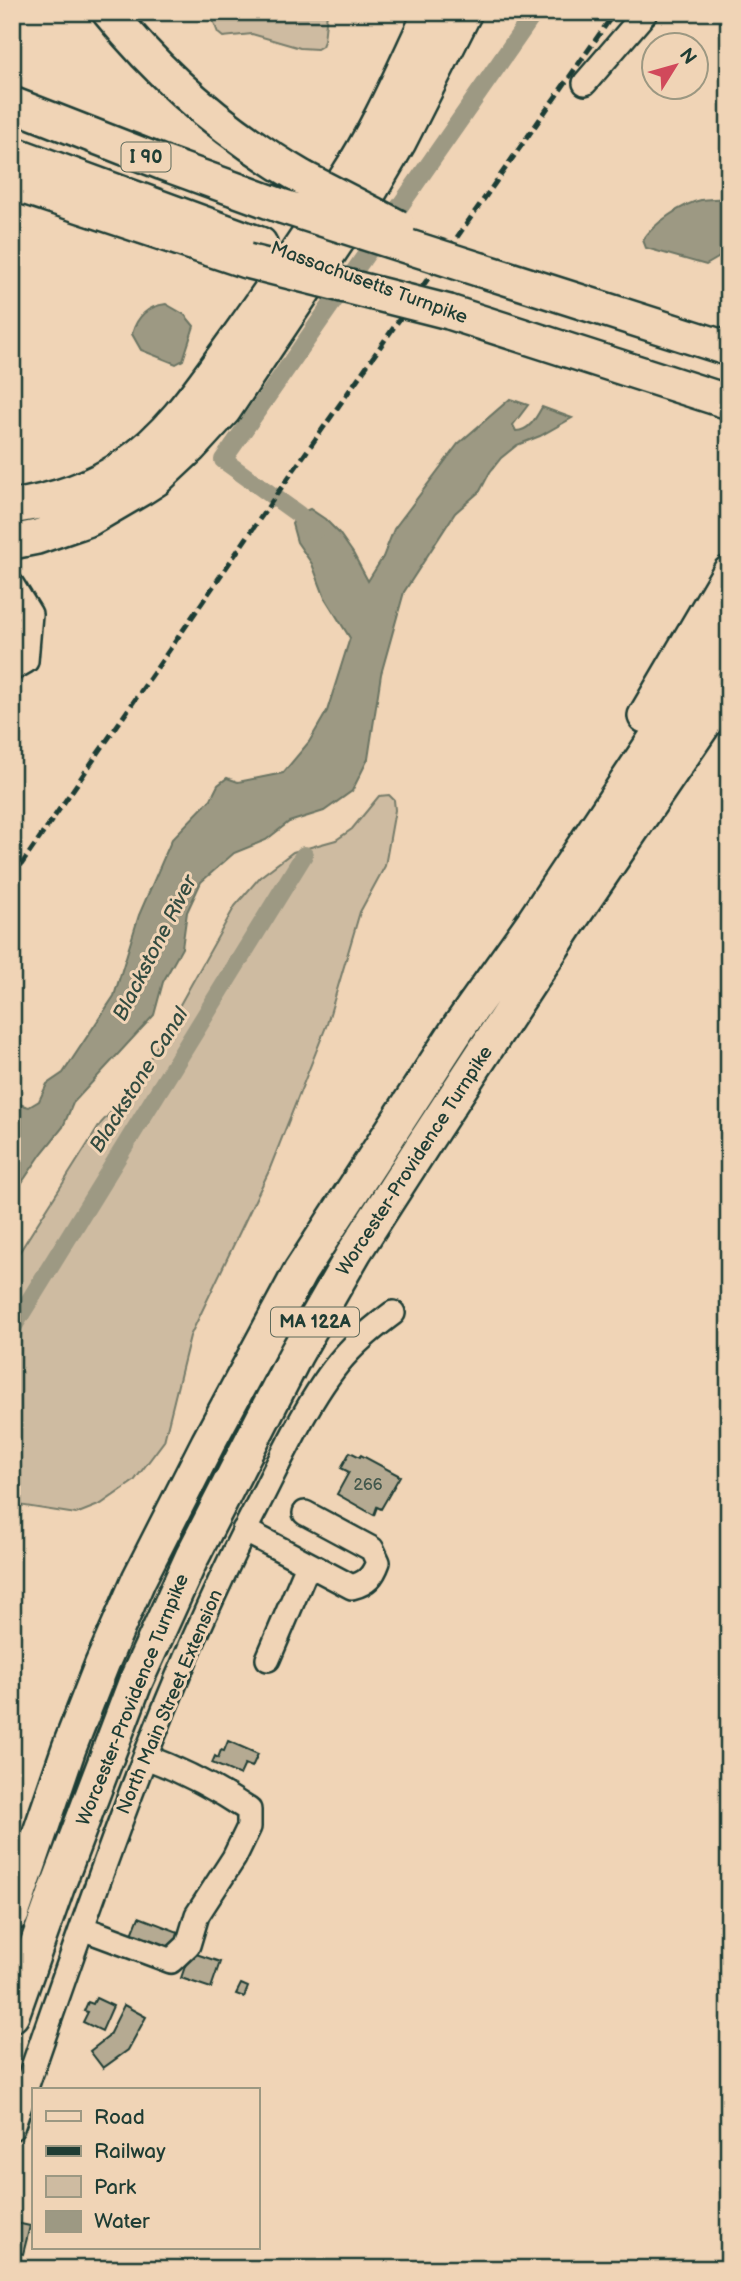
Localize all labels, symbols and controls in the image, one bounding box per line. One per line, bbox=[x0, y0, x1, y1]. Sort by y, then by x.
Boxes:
north arrow bbox=[640, 32, 710, 102]
text: N bbox=[674, 44, 701, 69]
road number: I 90 bbox=[122, 142, 170, 172]
street label: Massachusetts Turnpike bbox=[267, 237, 471, 329]
water label: Blackstone River bbox=[108, 870, 203, 1025]
water label: Blackstone Canal bbox=[84, 1002, 194, 1157]
street label: Worcester-Providence Turnpike bbox=[332, 1042, 498, 1280]
road number: MA 122A bbox=[271, 1308, 359, 1336]
house number: 266 bbox=[354, 1476, 383, 1495]
street label: Worcester-Providence Turnpike bbox=[72, 1571, 194, 1829]
street label: North Main Street Extension bbox=[112, 1586, 228, 1818]
legend bbox=[32, 2088, 259, 2250]
text: Road bbox=[94, 2105, 145, 2130]
text: Railway bbox=[94, 2139, 166, 2164]
text: Park bbox=[94, 2175, 137, 2200]
text: Water bbox=[94, 2209, 150, 2234]

